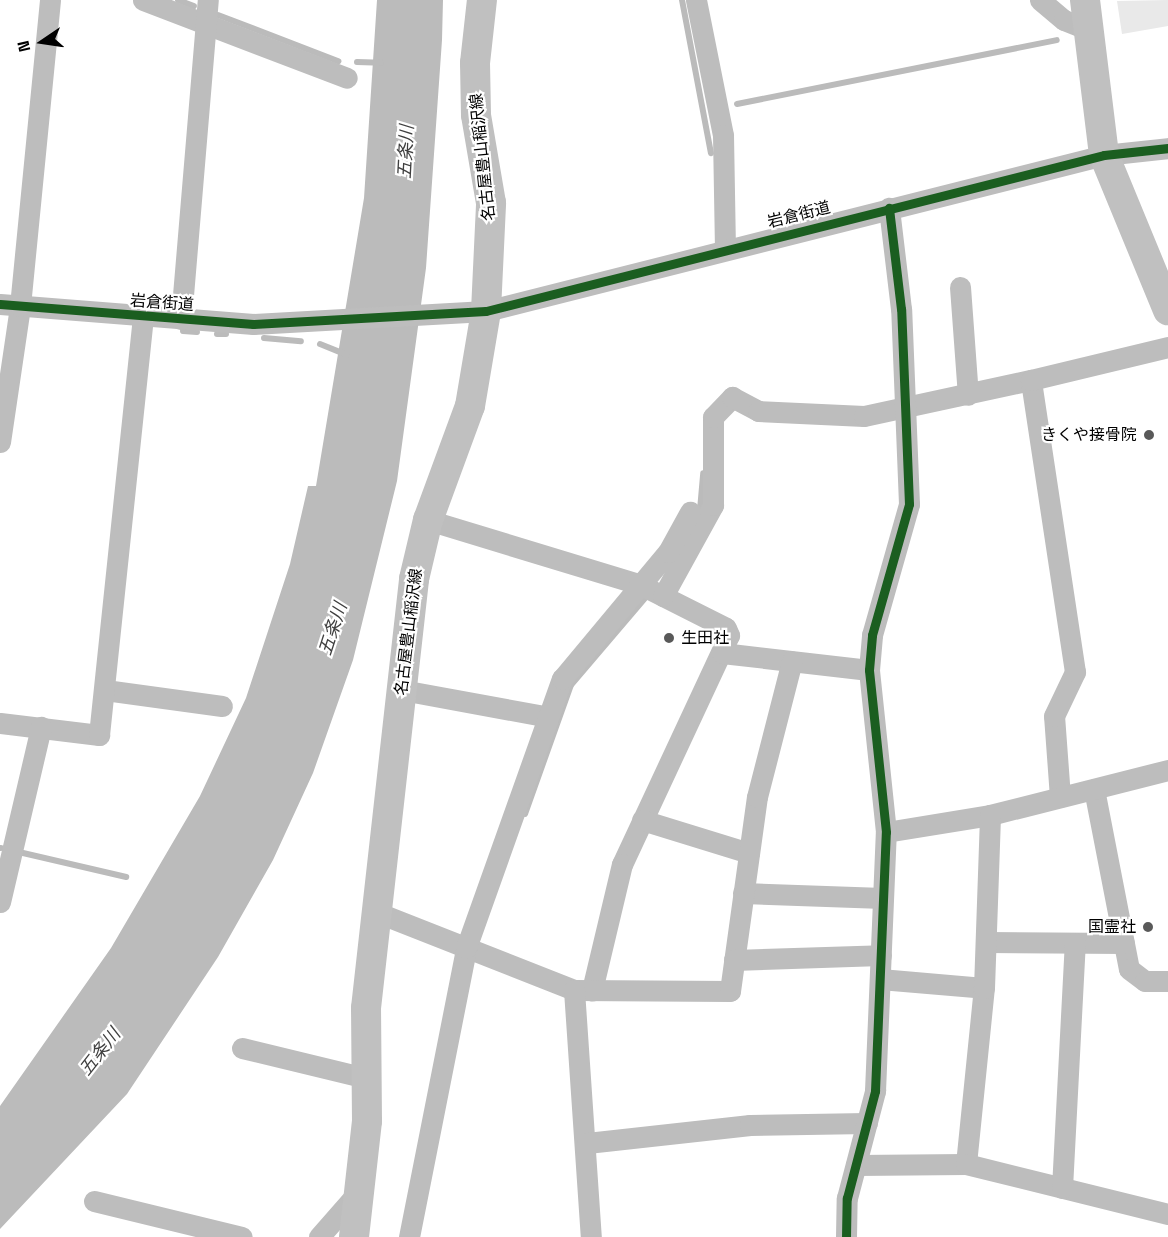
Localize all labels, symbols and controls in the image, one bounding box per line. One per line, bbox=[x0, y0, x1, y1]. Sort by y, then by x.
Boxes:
north arrow bbox=[12, 12, 72, 72]
text: N bbox=[13, 39, 35, 54]
street label: 名古屋豊山稲沢線 bbox=[467, 92, 499, 222]
water label: 五条川 bbox=[394, 124, 418, 180]
street label: 岩倉街道 bbox=[766, 198, 832, 232]
street label: 岩倉街道 bbox=[129, 291, 195, 315]
place label: きくや接骨院 bbox=[1041, 425, 1137, 445]
marker: きくや接骨院 bbox=[1142, 428, 1156, 442]
street label: 名古屋豊山稲沢線 bbox=[392, 567, 426, 697]
water label: 五条川 bbox=[314, 600, 352, 658]
place label: 生田社 bbox=[681, 628, 729, 648]
marker: 生田社 bbox=[662, 631, 676, 645]
place label: 国霊社 bbox=[1088, 917, 1136, 937]
marker: 国霊社 bbox=[1141, 920, 1155, 934]
water label: 五条川 bbox=[75, 1024, 125, 1080]

